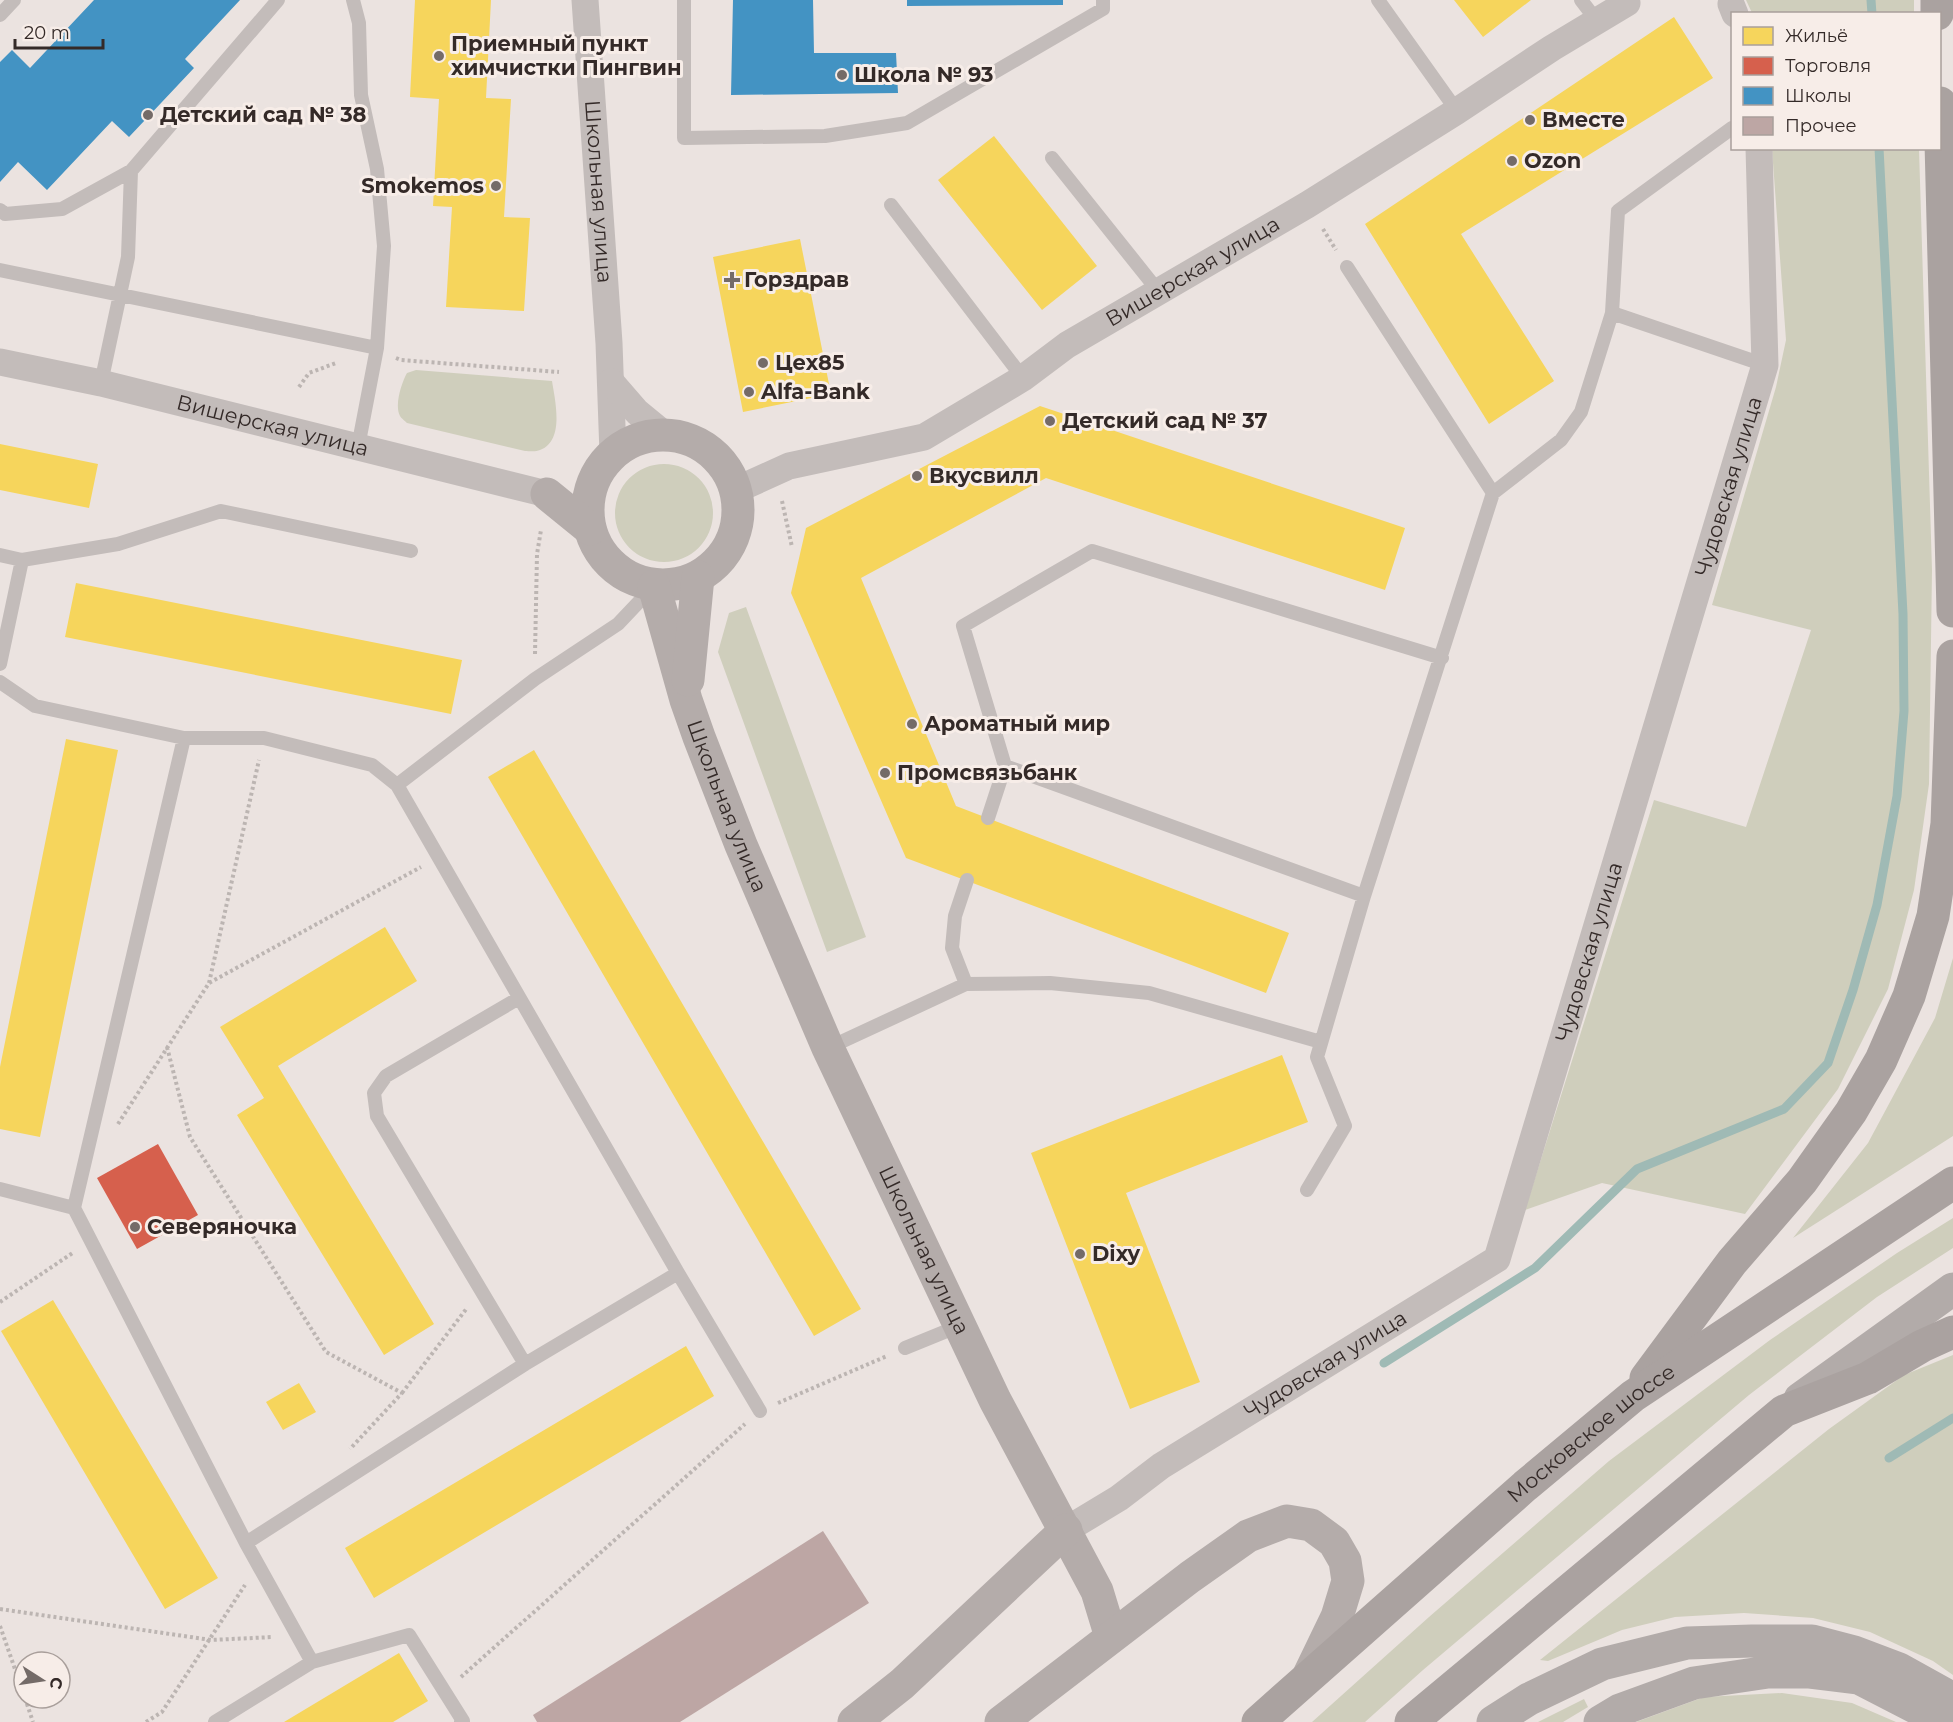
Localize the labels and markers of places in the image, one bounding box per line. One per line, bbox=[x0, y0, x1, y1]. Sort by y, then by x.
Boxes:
place label: Приемный пункт химчистки Пингвин bbox=[451, 31, 682, 80]
marker: Приемный пункт химчистки Пингвин bbox=[432, 49, 446, 63]
place label: Школа № 93 bbox=[854, 62, 994, 87]
marker: Школа № 93 bbox=[835, 68, 849, 82]
place label: Детский сад № 38 bbox=[160, 102, 367, 127]
place label: Вместе bbox=[1542, 107, 1625, 132]
marker: Детский сад № 38 bbox=[141, 108, 155, 122]
marker: Вместе bbox=[1523, 113, 1537, 127]
place label: Ozon bbox=[1524, 148, 1581, 173]
marker: Ozon bbox=[1505, 154, 1519, 168]
place label: Smokemos bbox=[361, 173, 484, 198]
marker: Smokemos bbox=[489, 179, 503, 193]
place label: Горздрав bbox=[744, 267, 849, 292]
marker: Горздрав bbox=[725, 273, 739, 287]
place label: Цех85 bbox=[775, 350, 844, 375]
marker: Цех85 bbox=[756, 356, 770, 370]
place label: Alfa-Bank bbox=[760, 379, 870, 404]
marker: Alfa-Bank bbox=[742, 385, 756, 399]
place label: Детский сад № 37 bbox=[1062, 408, 1267, 433]
marker: Детский сад № 37 bbox=[1043, 414, 1057, 428]
place label: Вкусвилл bbox=[929, 463, 1039, 488]
marker: Вкусвилл bbox=[910, 469, 924, 483]
place label: Ароматный мир bbox=[924, 711, 1110, 736]
marker: Ароматный мир bbox=[905, 717, 919, 731]
place label: Промсвязьбанк bbox=[897, 760, 1078, 785]
marker: Промсвязьбанк bbox=[878, 766, 892, 780]
place label: Северяночка bbox=[147, 1214, 297, 1239]
marker: Северяночка bbox=[128, 1220, 142, 1234]
place label: Dixy bbox=[1092, 1241, 1141, 1266]
marker: Dixy bbox=[1073, 1247, 1087, 1261]

